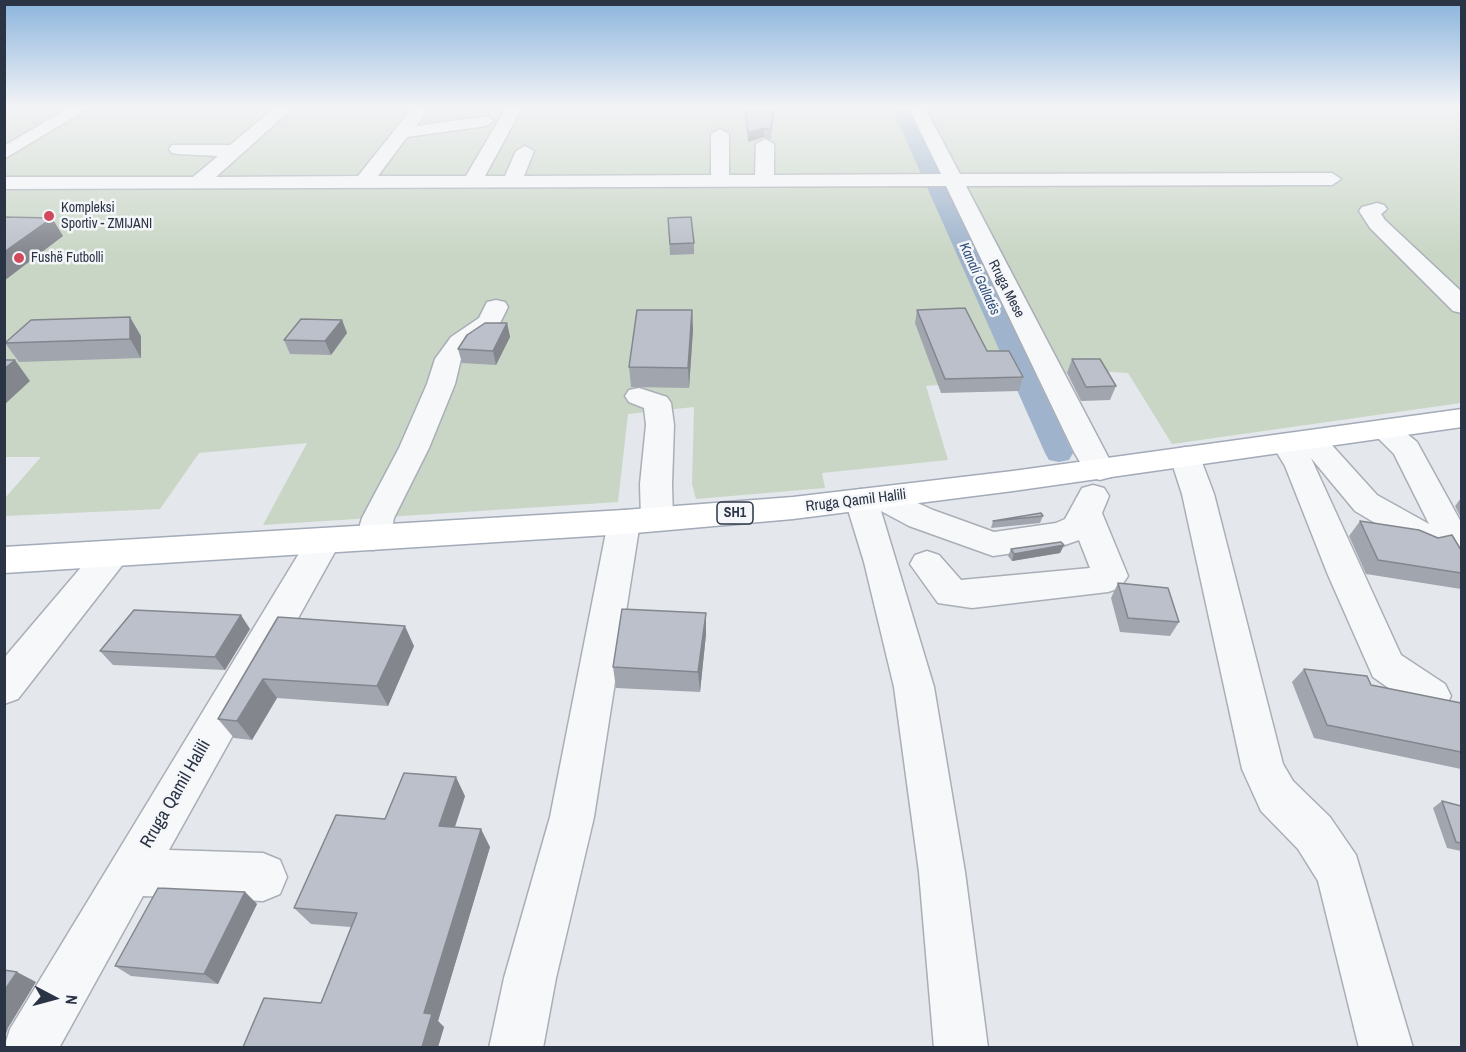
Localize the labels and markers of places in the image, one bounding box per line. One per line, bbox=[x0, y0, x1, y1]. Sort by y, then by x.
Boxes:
place label: Kompleksi Sportiv - ZMIJANI bbox=[61, 200, 152, 232]
marker: Kompleksi Sportiv - ZMIJANI bbox=[42, 209, 56, 223]
place label: Fushë Futbolli bbox=[31, 250, 104, 266]
marker: Fushë Futbolli bbox=[12, 251, 26, 265]

